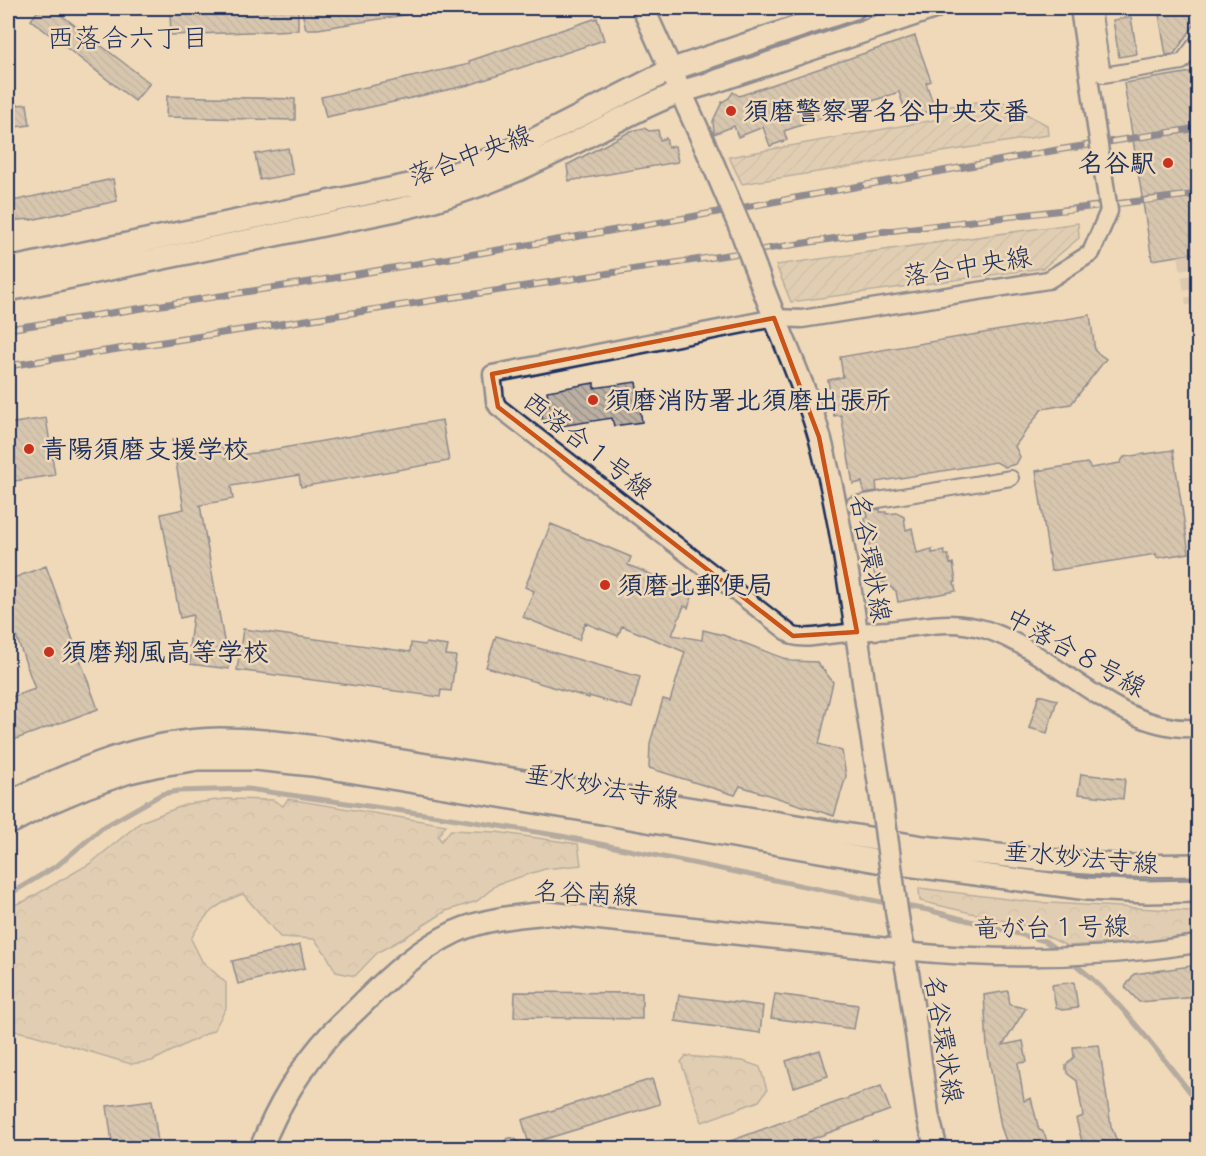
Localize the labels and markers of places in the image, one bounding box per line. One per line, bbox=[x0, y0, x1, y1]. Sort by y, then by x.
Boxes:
place label: 須磨警察署名谷中央交番 bbox=[743, 95, 1029, 128]
marker: 須磨警察署名谷中央交番 bbox=[724, 104, 738, 118]
place label: 名谷駅 bbox=[1078, 147, 1156, 180]
marker: 名谷駅 bbox=[1161, 156, 1175, 170]
place label: 須磨消防署北須磨出張所 bbox=[605, 384, 891, 417]
marker: 須磨消防署北須磨出張所 bbox=[586, 393, 600, 407]
place label: 青陽須磨支援学校 bbox=[41, 433, 249, 466]
marker: 青陽須磨支援学校 bbox=[22, 442, 36, 456]
place label: 須磨北郵便局 bbox=[617, 569, 773, 602]
marker: 須磨北郵便局 bbox=[598, 578, 612, 592]
place label: 須磨翔風高等学校 bbox=[61, 636, 269, 669]
marker: 須磨翔風高等学校 bbox=[42, 645, 56, 659]

